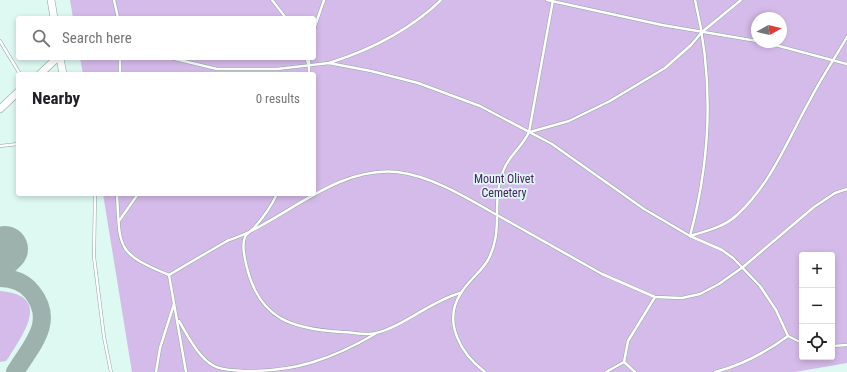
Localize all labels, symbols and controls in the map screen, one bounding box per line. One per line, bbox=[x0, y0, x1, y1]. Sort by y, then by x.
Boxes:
north arrow bbox=[751, 12, 787, 48]
search box bbox=[16, 16, 316, 60]
icon: search bbox=[30, 27, 52, 49]
text: Search here bbox=[62, 29, 132, 47]
text: Nearby bbox=[32, 88, 80, 108]
text: 0 results bbox=[256, 91, 300, 106]
park label: Mount Olivet Cemetery bbox=[474, 172, 534, 200]
map controls bbox=[799, 252, 835, 360]
button: + bbox=[799, 252, 835, 288]
button: − bbox=[799, 288, 835, 324]
button: locate bbox=[799, 324, 835, 360]

